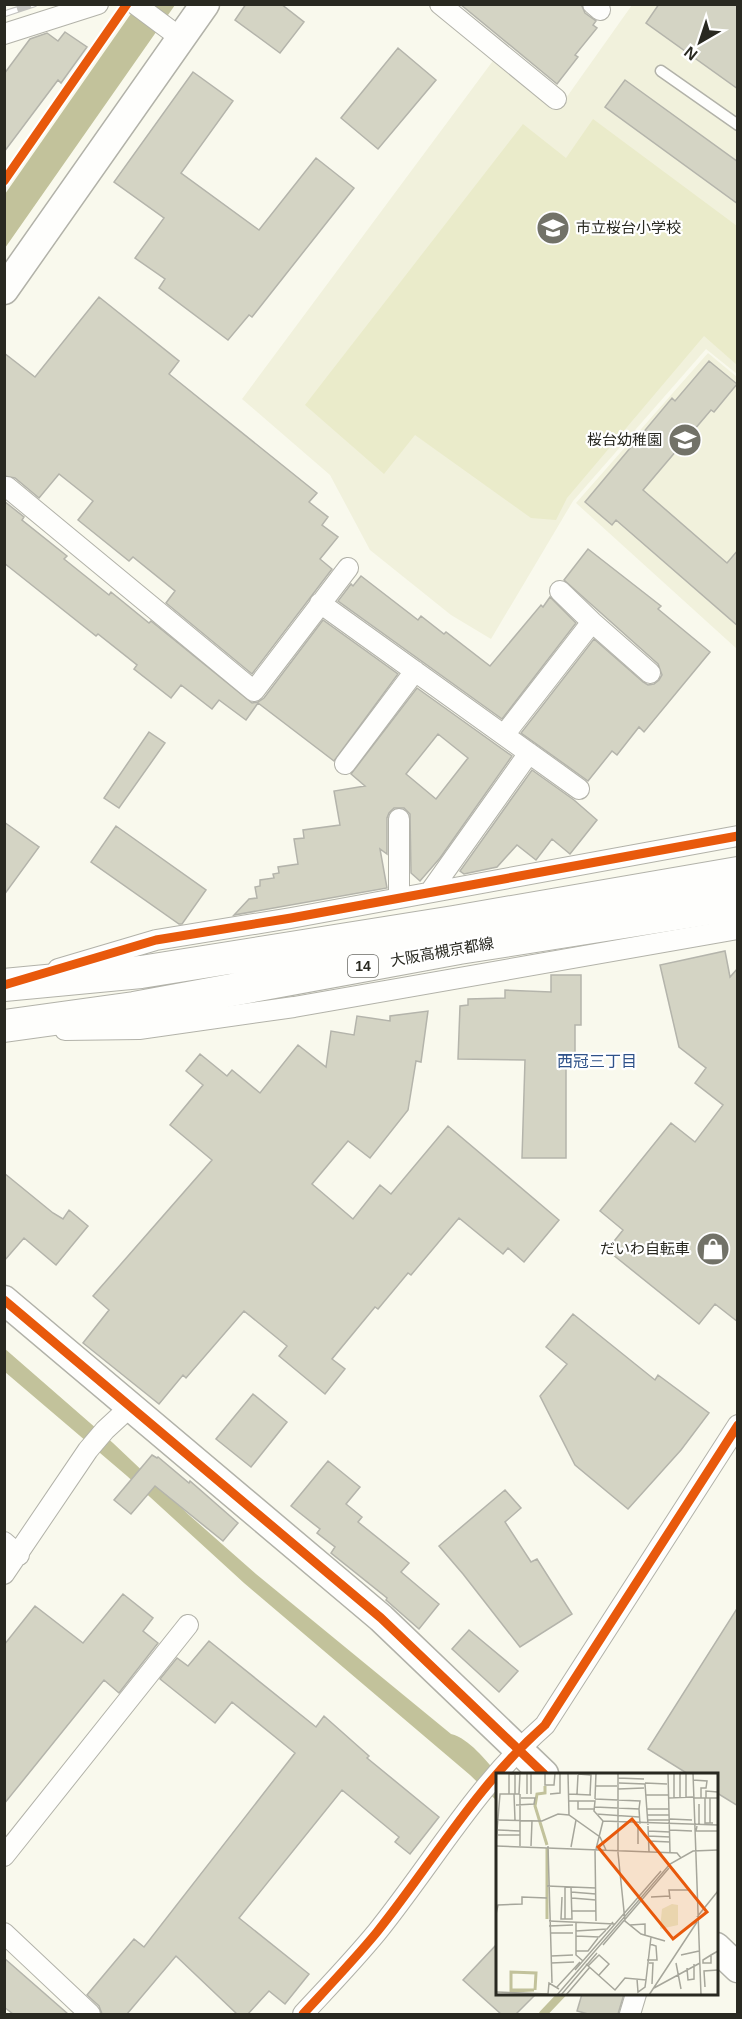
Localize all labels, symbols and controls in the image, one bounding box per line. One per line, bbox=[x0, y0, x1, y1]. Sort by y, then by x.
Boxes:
north arrow bbox=[670, 12, 730, 72]
text: N bbox=[681, 43, 701, 64]
school or university icon: 市立桜台小学校 bbox=[535, 210, 571, 246]
place label: 市立桜台小学校 bbox=[576, 219, 681, 236]
school or university icon: 桜台幼稚園 bbox=[667, 422, 703, 458]
place label: 桜台幼稚園 bbox=[587, 431, 662, 448]
street label: 大阪高槻京都線 bbox=[389, 934, 495, 969]
road number: 14 bbox=[348, 955, 378, 977]
district label: 西冠三丁目 bbox=[557, 1053, 637, 1070]
shop icon: だいわ自転車 bbox=[695, 1231, 731, 1267]
place label: だいわ自転車 bbox=[600, 1240, 690, 1257]
inset map bbox=[496, 1773, 718, 1995]

